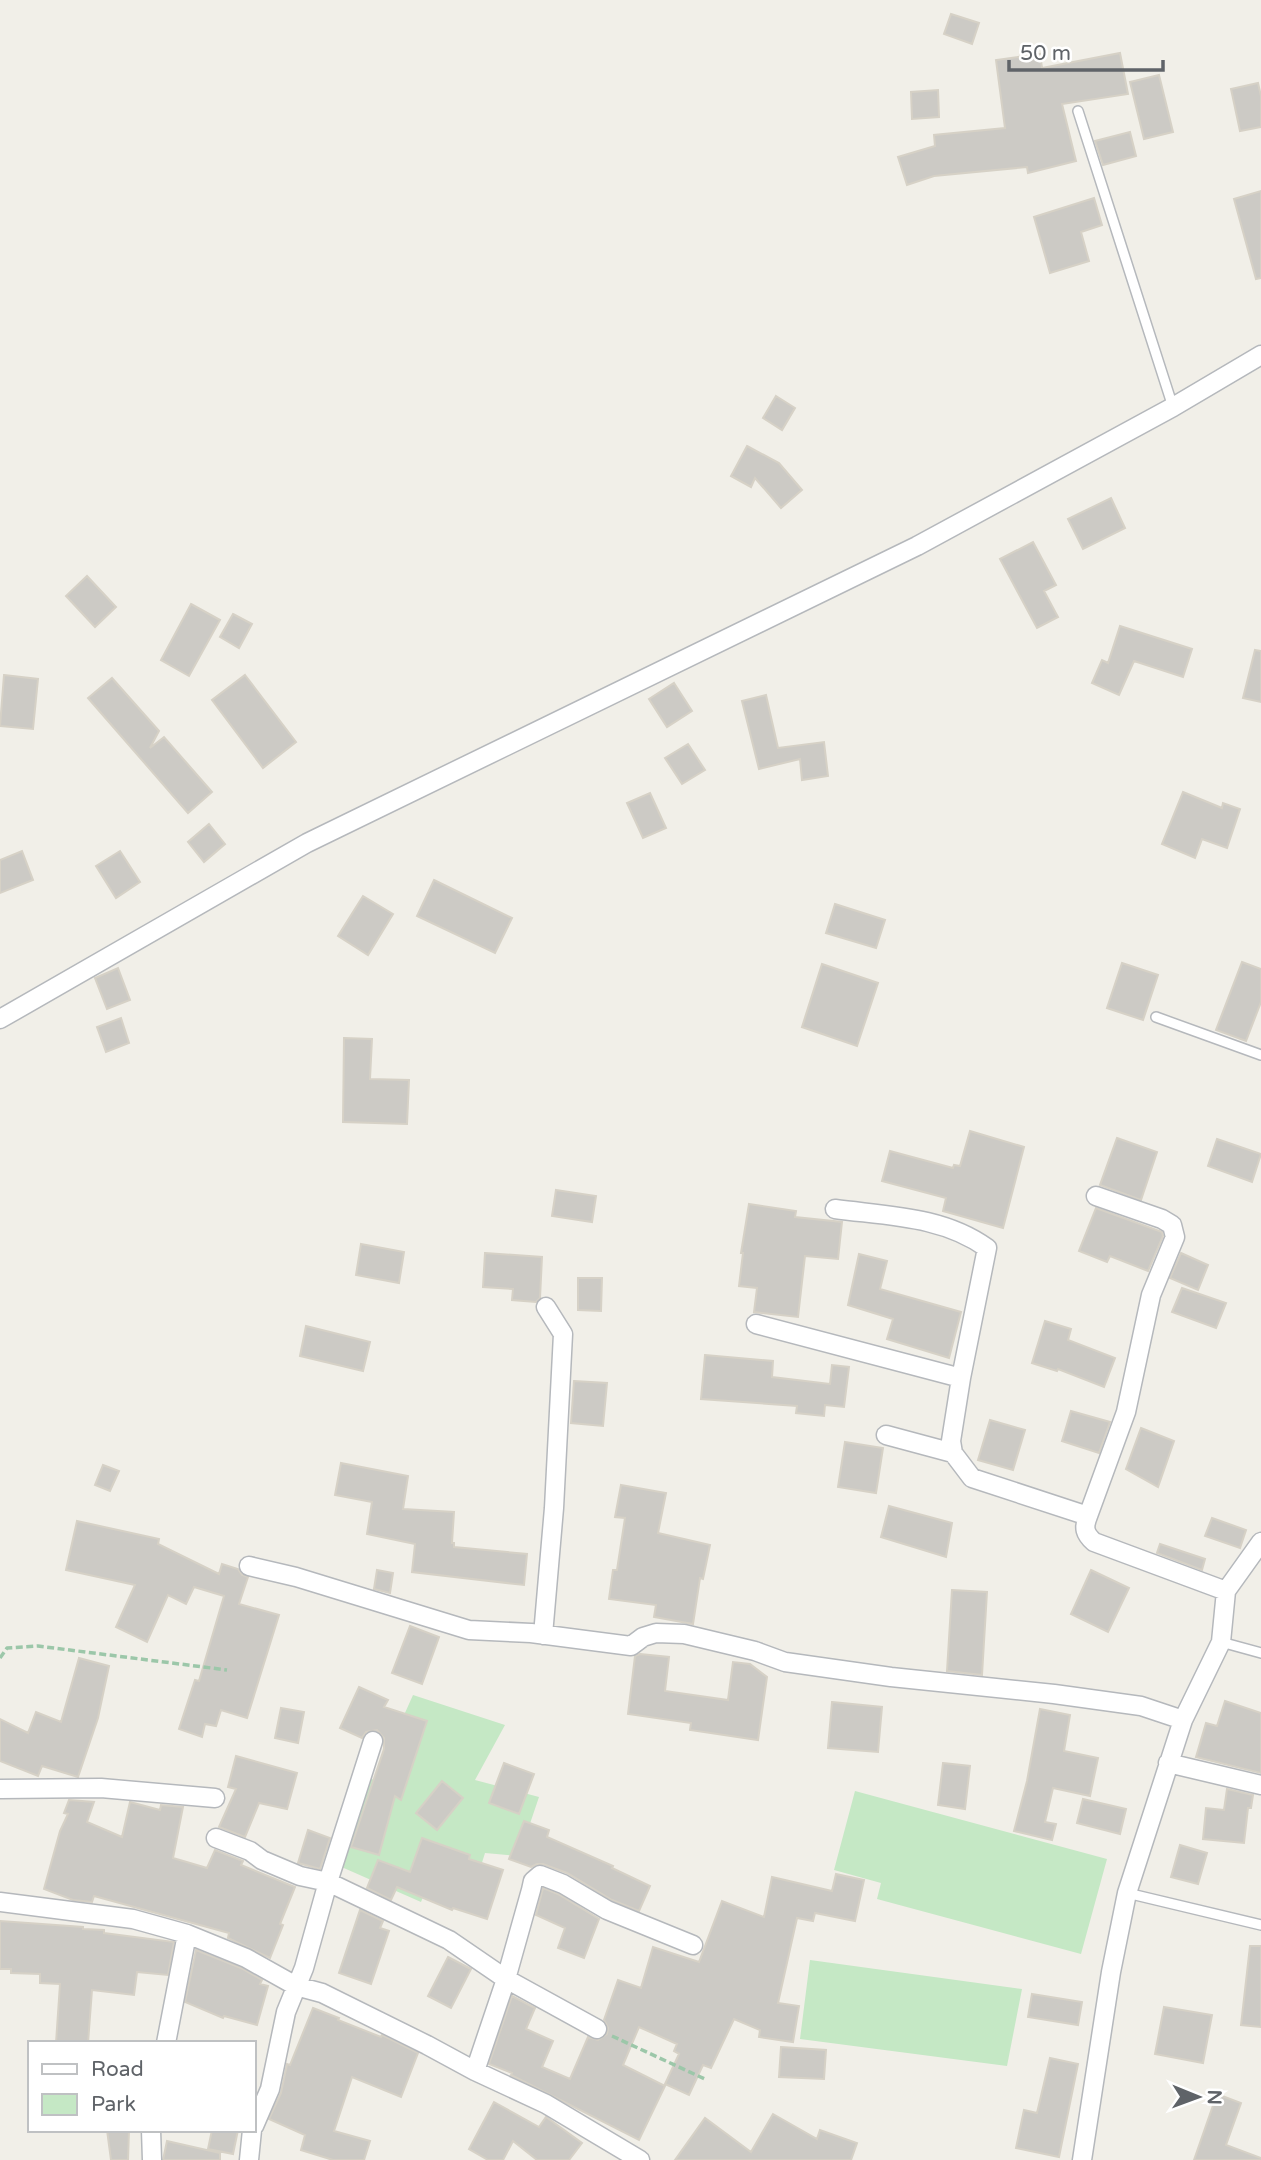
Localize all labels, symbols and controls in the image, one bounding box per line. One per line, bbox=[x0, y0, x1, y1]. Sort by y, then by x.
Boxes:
scale bar bbox=[1009, 28, 1163, 72]
text: 50 m bbox=[1020, 41, 1071, 66]
legend bbox=[28, 2041, 256, 2132]
text: Road bbox=[91, 2057, 144, 2082]
north arrow bbox=[1163, 2062, 1233, 2132]
text: N bbox=[1203, 2089, 1225, 2105]
text: Park bbox=[91, 2092, 136, 2117]

